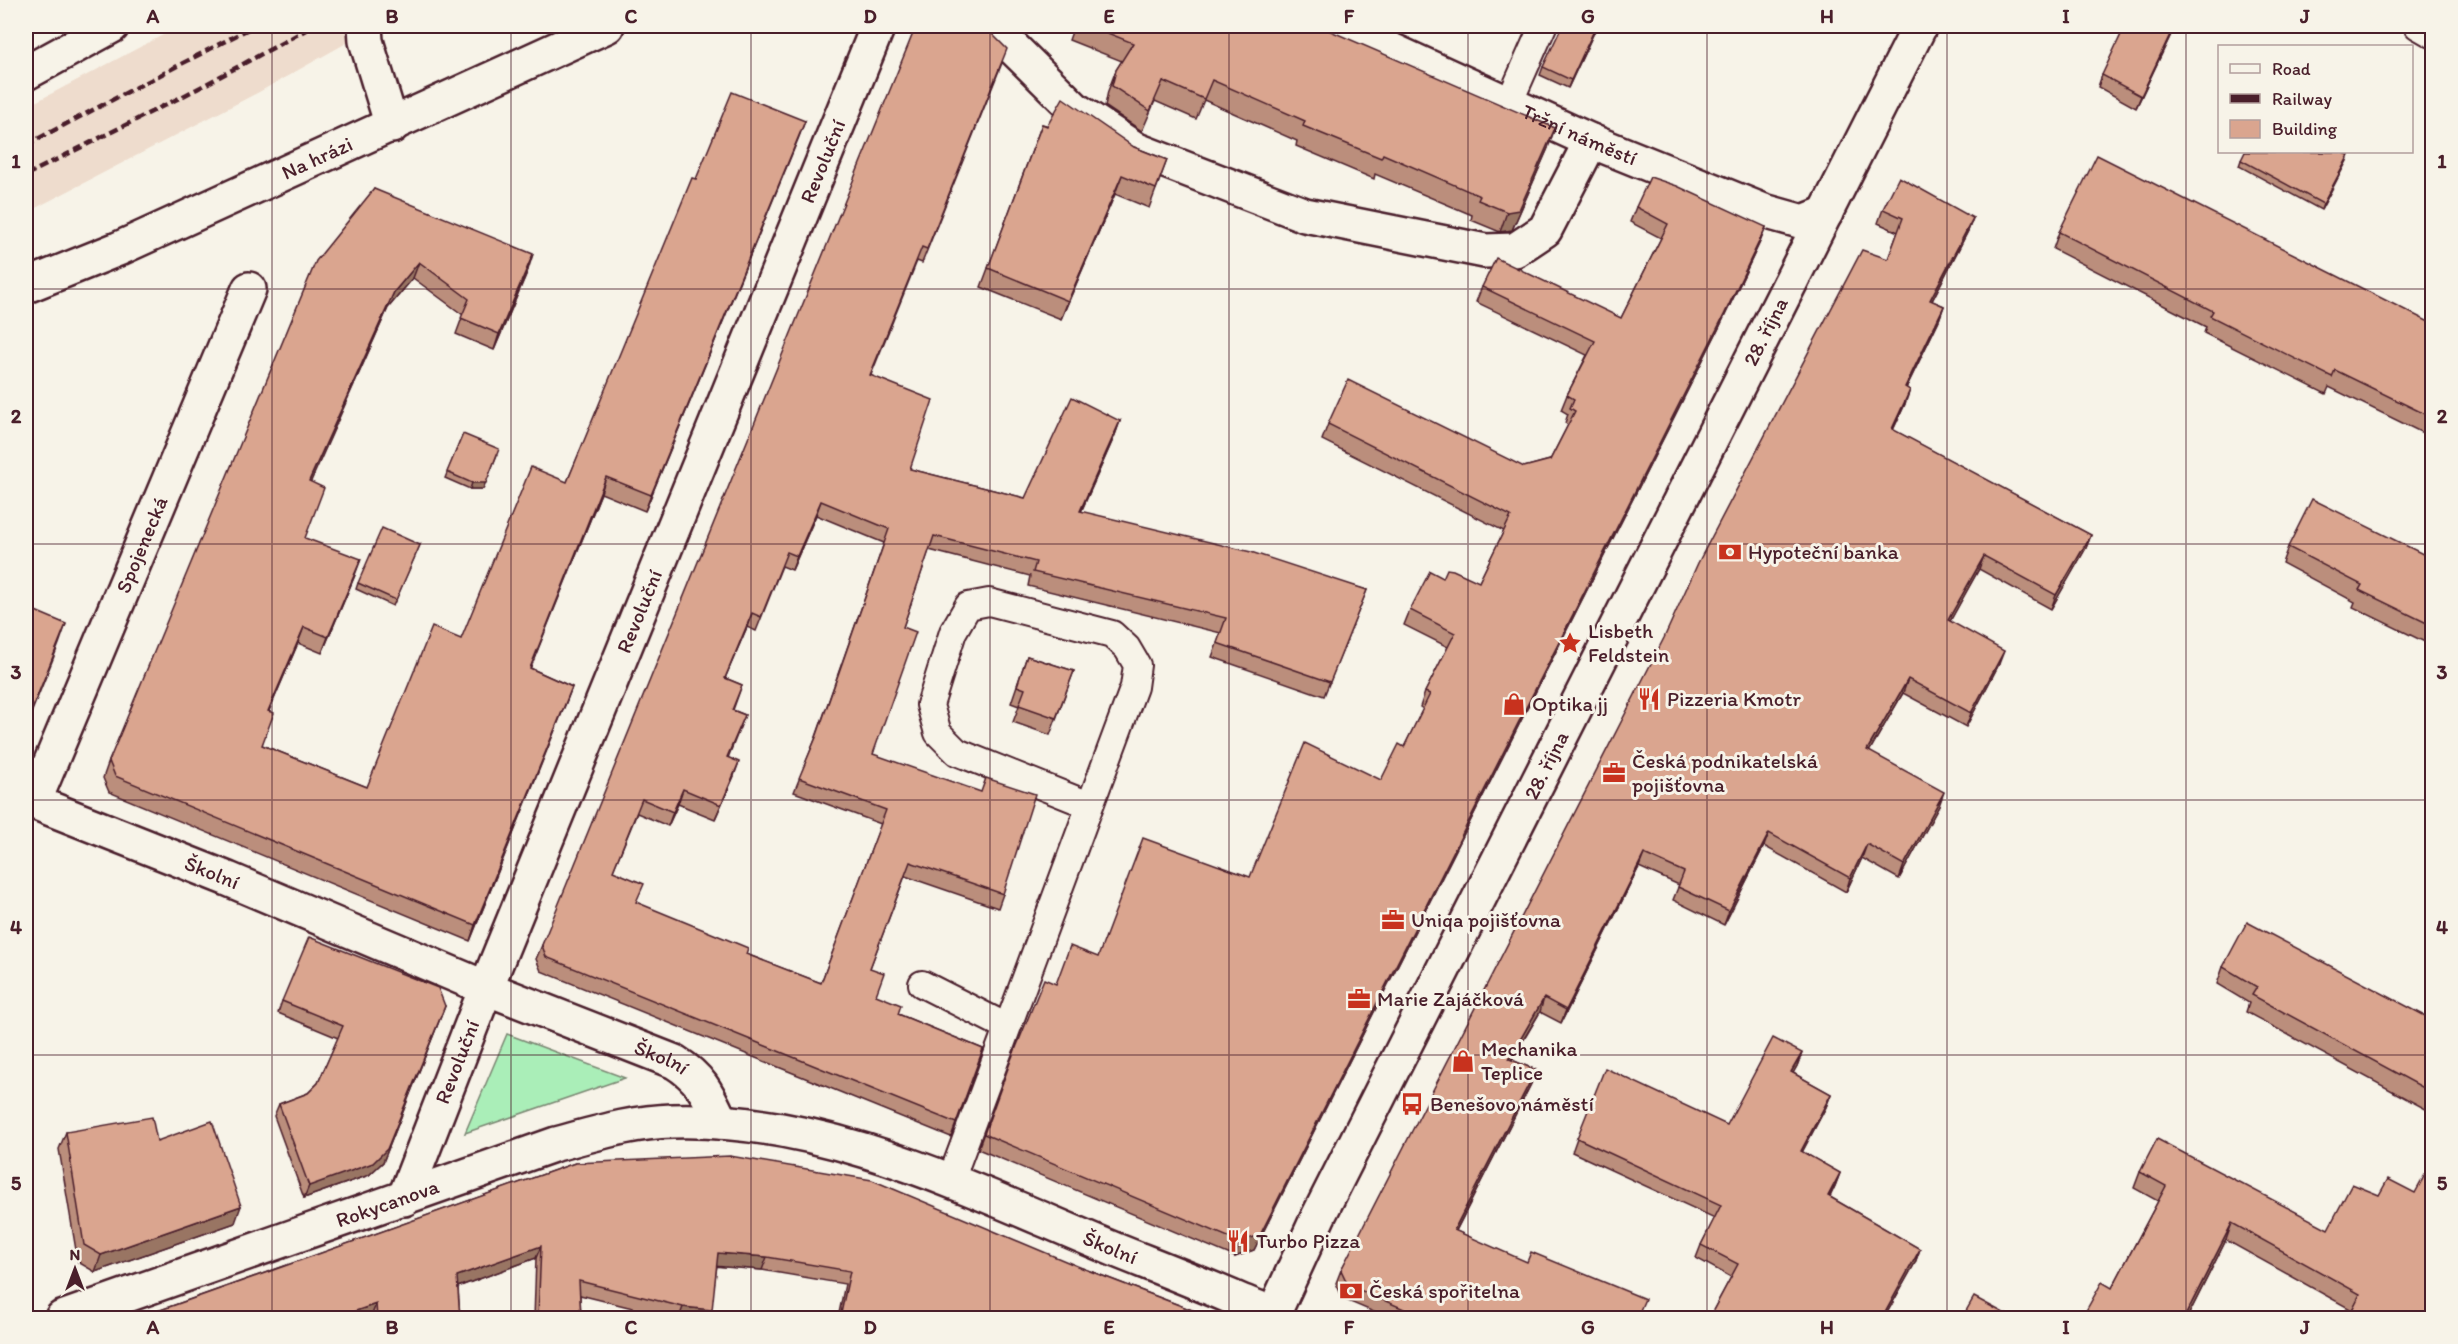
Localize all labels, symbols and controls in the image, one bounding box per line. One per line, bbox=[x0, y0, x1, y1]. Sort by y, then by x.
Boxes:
text: A bbox=[146, 4, 160, 28]
text: B bbox=[386, 4, 399, 28]
text: C bbox=[625, 4, 638, 28]
text: D bbox=[863, 4, 877, 28]
text: E bbox=[1103, 4, 1115, 28]
text: F bbox=[1344, 4, 1355, 28]
text: G bbox=[1581, 4, 1595, 28]
text: H bbox=[1820, 4, 1834, 28]
text: I bbox=[2062, 4, 2070, 28]
text: J bbox=[2299, 4, 2310, 28]
legend bbox=[2218, 45, 2413, 153]
text: Road bbox=[2272, 58, 2311, 80]
text: Railway bbox=[2272, 88, 2333, 110]
street label: Tržní náměstí bbox=[1518, 98, 1641, 171]
street label: Revoluční bbox=[794, 115, 851, 207]
text: Building bbox=[2272, 118, 2338, 140]
street label: Na hrázi bbox=[278, 131, 356, 185]
text: 1 bbox=[11, 149, 21, 173]
text: 1 bbox=[2437, 149, 2447, 173]
street label: 28. října bbox=[1737, 293, 1793, 370]
text: 2 bbox=[11, 404, 22, 428]
text: 2 bbox=[2437, 404, 2448, 428]
street label: Spojenecká bbox=[110, 492, 173, 597]
bank icon: Hypoteční banka bbox=[1717, 539, 1743, 565]
place label: Hypoteční banka bbox=[1748, 539, 1899, 564]
street label: Revoluční bbox=[611, 565, 667, 657]
place label: Lisbeth Feldstein bbox=[1588, 618, 1669, 667]
place icon: Lisbeth Feldstein bbox=[1557, 630, 1583, 656]
text: 3 bbox=[11, 660, 22, 684]
text: 3 bbox=[2437, 660, 2448, 684]
restaurant icon: Pizzeria Kmotr bbox=[1636, 686, 1662, 712]
place label: Pizzeria Kmotr bbox=[1667, 686, 1801, 711]
shop icon: Optika jj bbox=[1501, 691, 1527, 717]
place label: Optika jj bbox=[1532, 691, 1608, 716]
street label: 28. října bbox=[1518, 727, 1574, 803]
place label: Česká podnikatelská pojišťovna bbox=[1632, 748, 1818, 797]
office icon: Česká podnikatelská pojišťovna bbox=[1601, 760, 1627, 786]
street label: Školní bbox=[181, 850, 244, 895]
office icon: Uniqa pojišťovna bbox=[1380, 907, 1406, 933]
place label: Uniqa pojišťovna bbox=[1411, 907, 1561, 932]
text: 4 bbox=[10, 915, 22, 939]
text: 4 bbox=[2436, 915, 2448, 939]
office icon: Marie Zajáčková bbox=[1346, 986, 1372, 1012]
place label: Marie Zajáčková bbox=[1377, 986, 1524, 1011]
street label: Revoluční bbox=[429, 1016, 485, 1107]
street label: Školní bbox=[631, 1034, 695, 1080]
place label: Mechanika Teplice bbox=[1481, 1036, 1578, 1085]
shop icon: Mechanika Teplice bbox=[1450, 1048, 1476, 1074]
bus stop icon: Benešovo náměstí bbox=[1399, 1091, 1425, 1117]
place label: Benešovo náměstí bbox=[1430, 1091, 1594, 1116]
text: 5 bbox=[11, 1171, 22, 1195]
text: 5 bbox=[2437, 1171, 2448, 1195]
street label: Rokycanova bbox=[332, 1173, 442, 1233]
street label: Školní bbox=[1079, 1225, 1142, 1270]
restaurant icon: Turbo Pizza bbox=[1225, 1228, 1251, 1254]
place label: Turbo Pizza bbox=[1256, 1228, 1360, 1253]
north arrow bbox=[45, 1239, 105, 1299]
text: N bbox=[70, 1245, 80, 1264]
bank icon: Česká spořitelna bbox=[1338, 1278, 1364, 1304]
place label: Česká spořitelna bbox=[1369, 1278, 1520, 1303]
text: A bbox=[146, 1315, 160, 1339]
text: B bbox=[386, 1315, 399, 1339]
text: C bbox=[625, 1315, 638, 1339]
text: D bbox=[863, 1315, 877, 1339]
text: E bbox=[1103, 1315, 1115, 1339]
text: F bbox=[1344, 1315, 1355, 1339]
text: G bbox=[1581, 1315, 1595, 1339]
text: H bbox=[1820, 1315, 1834, 1339]
text: I bbox=[2062, 1315, 2070, 1339]
text: J bbox=[2299, 1315, 2310, 1339]

